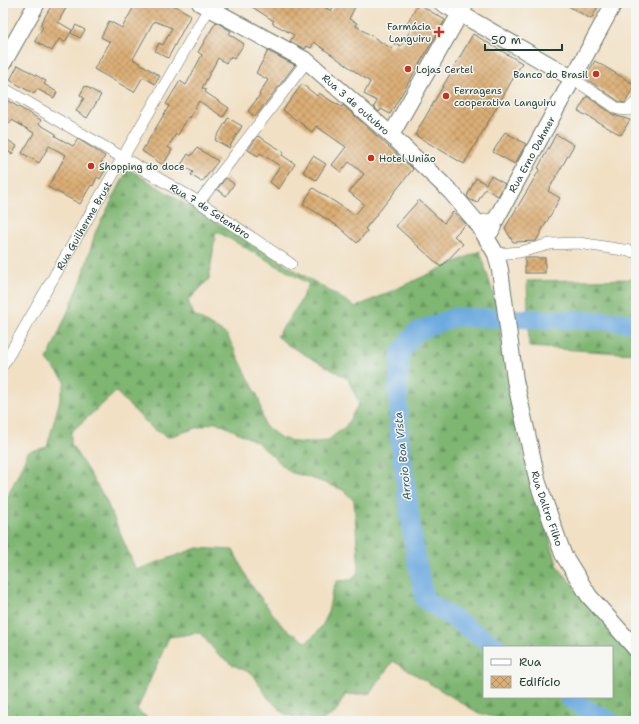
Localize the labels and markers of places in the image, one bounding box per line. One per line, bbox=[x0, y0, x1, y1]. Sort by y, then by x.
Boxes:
place label: Farmácia Languiru bbox=[387, 20, 432, 45]
marker: Farmácia Languiru bbox=[434, 27, 444, 37]
place label: Lojas Certel bbox=[416, 63, 473, 76]
marker: Lojas Certel bbox=[403, 64, 413, 74]
place label: Banco do Brasil bbox=[513, 68, 588, 81]
marker: Banco do Brasil bbox=[591, 69, 601, 79]
place label: Ferragens cooperativa Languiru bbox=[454, 84, 556, 109]
marker: Ferragens cooperativa Languiru bbox=[441, 91, 451, 101]
place label: Hotel União bbox=[379, 152, 436, 165]
marker: Hotel União bbox=[366, 153, 376, 163]
place label: Shopping do doce bbox=[99, 160, 185, 173]
marker: Shopping do doce bbox=[86, 161, 96, 171]

